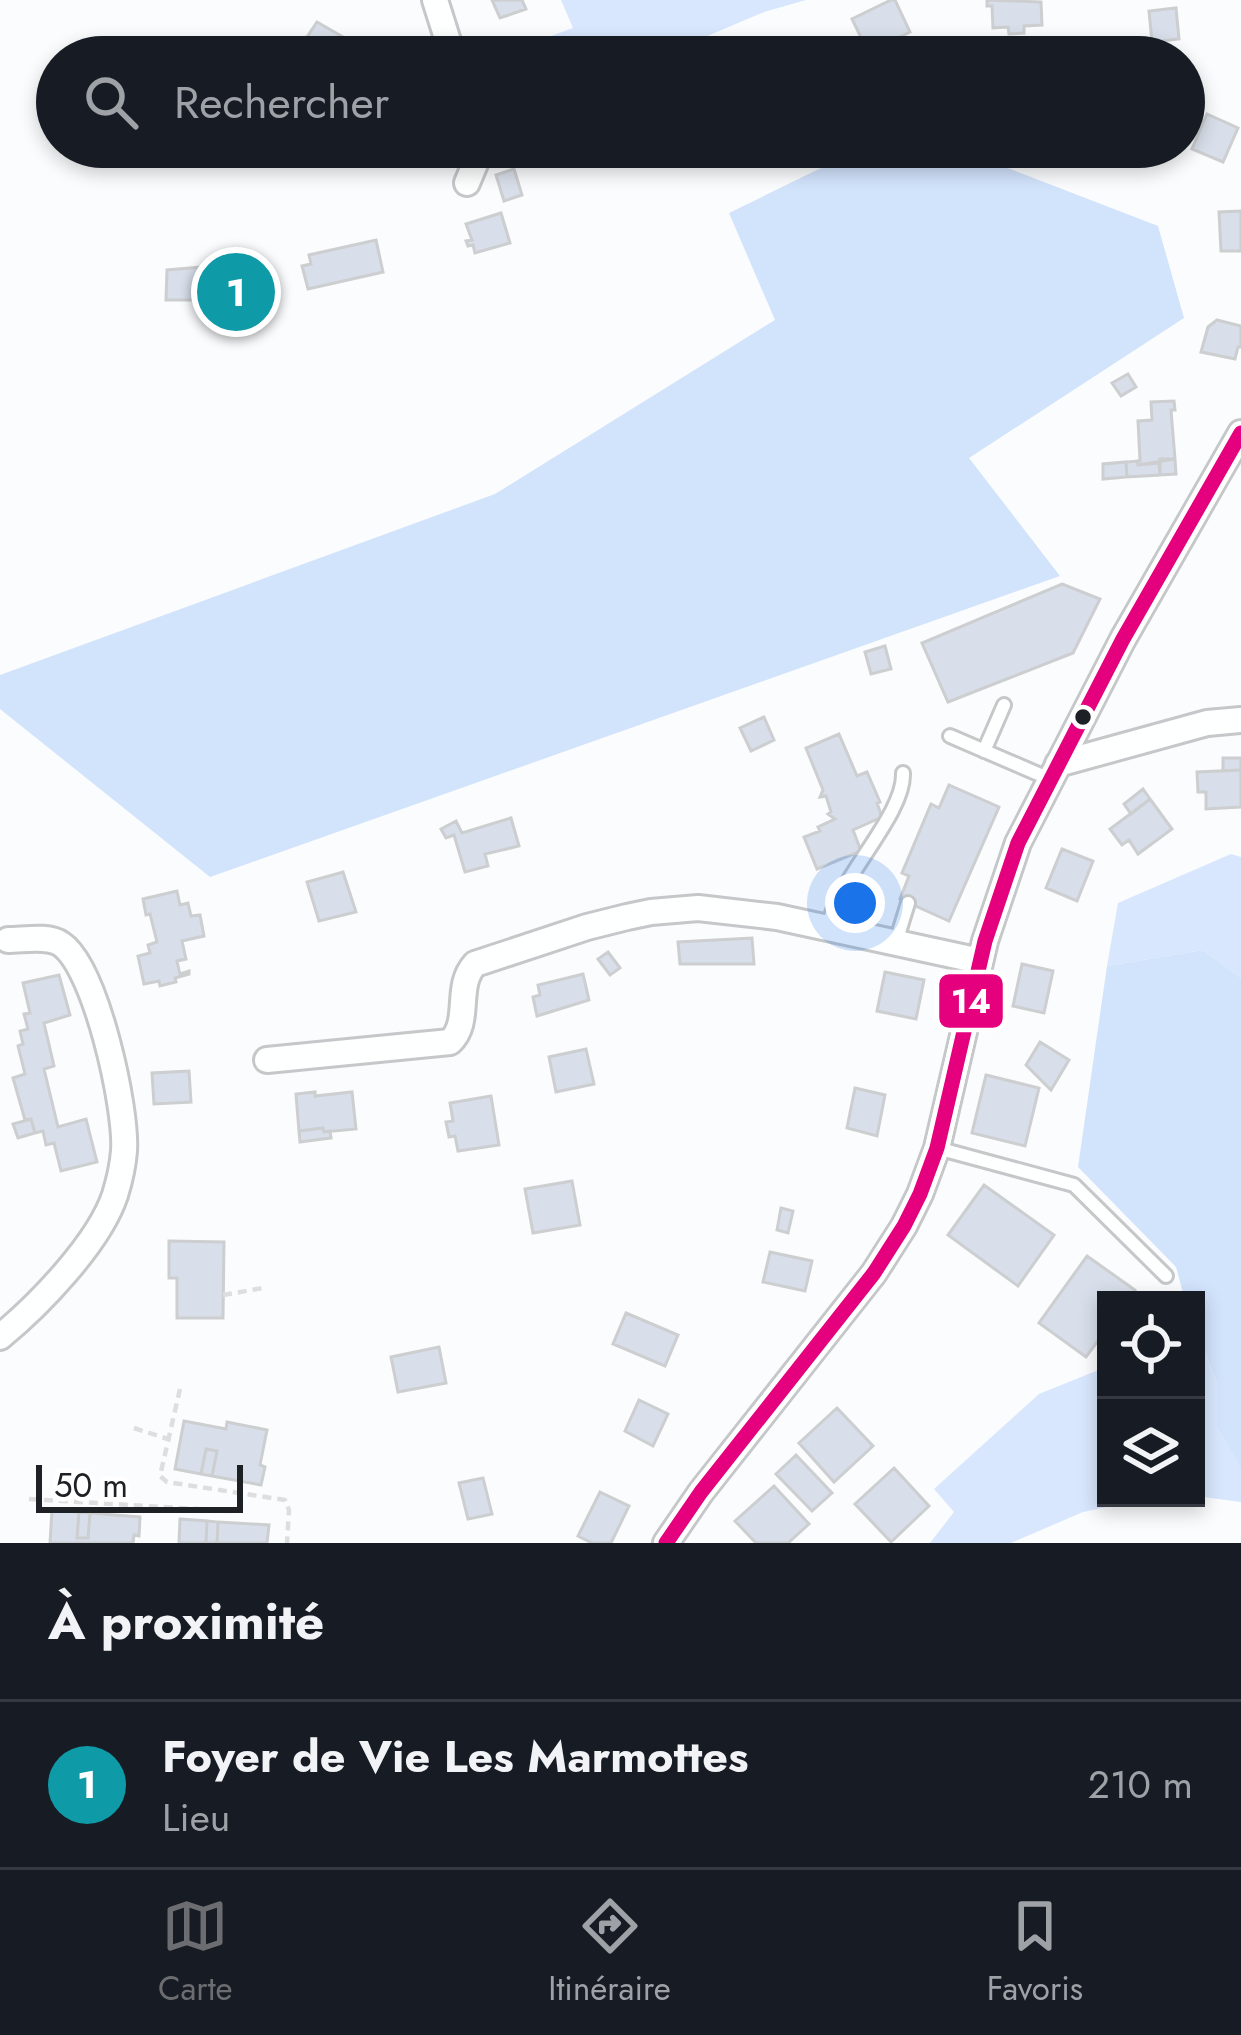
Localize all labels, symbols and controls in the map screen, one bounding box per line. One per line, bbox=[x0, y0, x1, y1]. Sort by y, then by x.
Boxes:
search box bbox=[36, 36, 1205, 168]
icon: search bbox=[78, 69, 144, 135]
text: Rechercher bbox=[174, 70, 389, 135]
pin: 1 bbox=[197, 247, 275, 337]
unlabelled marker bbox=[1072, 706, 1094, 728]
your location bbox=[825, 873, 885, 933]
line badge: 14 bbox=[937, 972, 1005, 1030]
text: 14 bbox=[951, 978, 991, 1025]
map controls bbox=[1097, 1291, 1205, 1507]
button: locate bbox=[1097, 1291, 1205, 1399]
button: layers bbox=[1097, 1399, 1205, 1507]
scale bar bbox=[36, 1459, 243, 1512]
text: 50 m bbox=[54, 1462, 128, 1509]
text: À proximité bbox=[48, 1584, 324, 1658]
text: Foyer de Vie Les Marmottes bbox=[162, 1724, 749, 1789]
text: 1 bbox=[77, 1756, 97, 1813]
text: 210 m bbox=[1088, 1756, 1193, 1813]
text: Lieu bbox=[162, 1789, 230, 1846]
tab: Carte bbox=[158, 1893, 233, 2012]
tab: Itinéraire bbox=[548, 1893, 671, 2012]
tab: Favoris bbox=[987, 1893, 1083, 2012]

